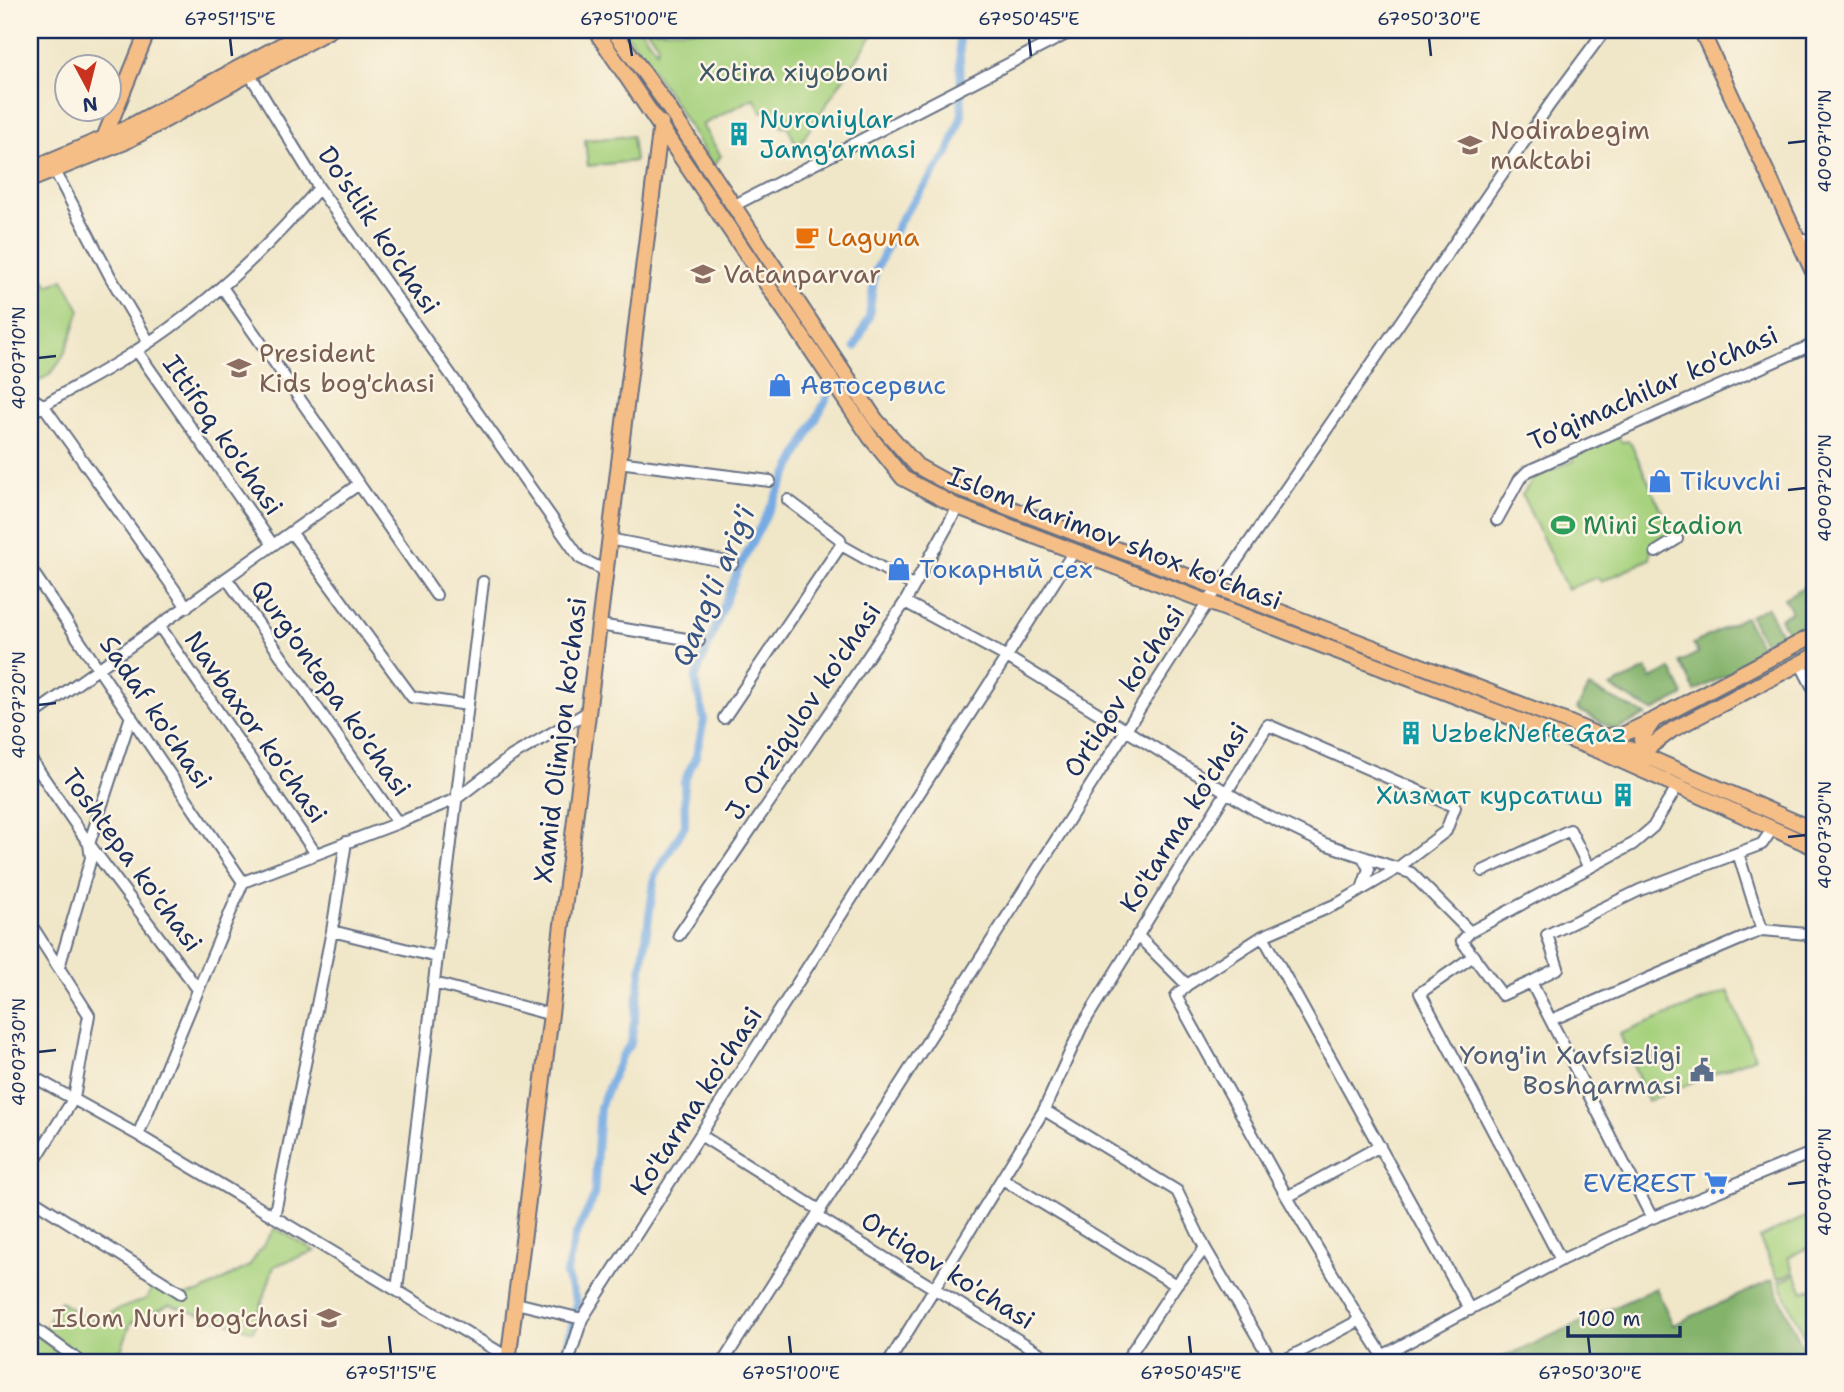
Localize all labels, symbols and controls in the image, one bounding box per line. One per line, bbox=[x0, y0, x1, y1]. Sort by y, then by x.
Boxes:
text: 67°51'15"E bbox=[184, 7, 276, 31]
text: 67°51'00"E bbox=[580, 7, 678, 31]
text: 67°50'45"E bbox=[978, 7, 1080, 31]
text: 67°50'30"E bbox=[1377, 7, 1481, 31]
north arrow bbox=[52, 52, 122, 122]
park label: Xotira xiyoboni bbox=[699, 54, 889, 89]
text: 40°07'10"N bbox=[1813, 89, 1837, 193]
text: N bbox=[81, 91, 99, 118]
place label: Nuroniylar Jamg'armasi bbox=[759, 101, 916, 166]
place label: Nodirabegim maktabi bbox=[1490, 112, 1650, 177]
building icon: Nuroniylar Jamg'armasi bbox=[725, 120, 753, 148]
school or university icon: Nodirabegim maktabi bbox=[1456, 131, 1484, 159]
street label: Do'stlik ko'chasi bbox=[310, 139, 449, 320]
place label: Laguna bbox=[827, 219, 919, 254]
cafe icon: Laguna bbox=[793, 223, 821, 251]
place label: Vatanparvar bbox=[723, 256, 881, 291]
school or university icon: Vatanparvar bbox=[689, 260, 717, 288]
text: 40°07'10"N bbox=[7, 306, 31, 410]
street label: To'qimachilar ko'chasi bbox=[1522, 317, 1783, 458]
place label: President Kids bog'chasi bbox=[259, 335, 435, 400]
street label: Ittifoq ko'chasi bbox=[155, 348, 292, 522]
school or university icon: President Kids bog'chasi bbox=[225, 354, 253, 382]
place label: Автосервис bbox=[800, 367, 946, 402]
shop icon: Автосервис bbox=[766, 371, 794, 399]
text: 40°07'20"N bbox=[1813, 434, 1837, 542]
street label: Islom Karimov shox ko'chasi bbox=[943, 458, 1287, 618]
place label: Tikuvchi bbox=[1680, 463, 1781, 498]
shop icon: Tikuvchi bbox=[1646, 467, 1674, 495]
water label: Qang'li arig'i bbox=[662, 499, 764, 672]
place label: Mini Stadion bbox=[1583, 507, 1743, 542]
sports icon: Mini Stadion bbox=[1549, 511, 1577, 539]
place label: Токарный сех bbox=[919, 551, 1093, 586]
shop icon: Токарный сех bbox=[885, 555, 913, 583]
street label: Qurg'ontepa ko'chasi bbox=[243, 572, 420, 803]
street label: Xamid Olimjon ko'chasi bbox=[525, 595, 594, 885]
street label: J. Orziqulov ko'chasi bbox=[717, 595, 889, 826]
street label: Ortiqov ko'chasi bbox=[1055, 598, 1192, 784]
street label: Navbaxor ko'chasi bbox=[177, 624, 336, 830]
street label: Sadaf ko'chasi bbox=[92, 628, 221, 795]
text: 40°07'20"N bbox=[7, 651, 31, 759]
street label: Ko'tarma ko'chasi bbox=[1111, 715, 1256, 919]
place label: UzbekNefteGaz bbox=[1431, 715, 1627, 750]
building icon: UzbekNefteGaz bbox=[1397, 719, 1425, 747]
street label: Toshtepa ko'chasi bbox=[54, 761, 211, 958]
place label: Хизмат курсатиш bbox=[1376, 777, 1603, 812]
building icon: Хизмат курсатиш bbox=[1609, 781, 1637, 809]
text: 40°07'30"N bbox=[1813, 781, 1837, 889]
text: 40°07'30"N bbox=[7, 998, 31, 1106]
street label: Ko'tarma ko'chasi bbox=[621, 1000, 770, 1202]
place label: Yong'in Xavfsizligi Boshqarmasi bbox=[1460, 1037, 1682, 1102]
public building icon: Yong'in Xavfsizligi Boshqarmasi bbox=[1688, 1056, 1716, 1084]
text: 40°07'40"N bbox=[1813, 1128, 1837, 1236]
place label: EVEREST bbox=[1583, 1165, 1696, 1200]
supermarket icon: EVEREST bbox=[1702, 1169, 1730, 1197]
street label: Ortiqov ko'chasi bbox=[855, 1202, 1042, 1337]
scale bar bbox=[1568, 1294, 1680, 1338]
place label: Islom Nuri bog'chasi bbox=[52, 1300, 309, 1335]
school or university icon: Islom Nuri bog'chasi bbox=[315, 1304, 343, 1332]
text: 100 m bbox=[1578, 1305, 1641, 1333]
text: 67°51'15"E bbox=[345, 1361, 437, 1385]
text: 67°51'00"E bbox=[742, 1361, 840, 1385]
text: 67°50'45"E bbox=[1140, 1361, 1242, 1385]
text: 67°50'30"E bbox=[1538, 1361, 1642, 1385]

